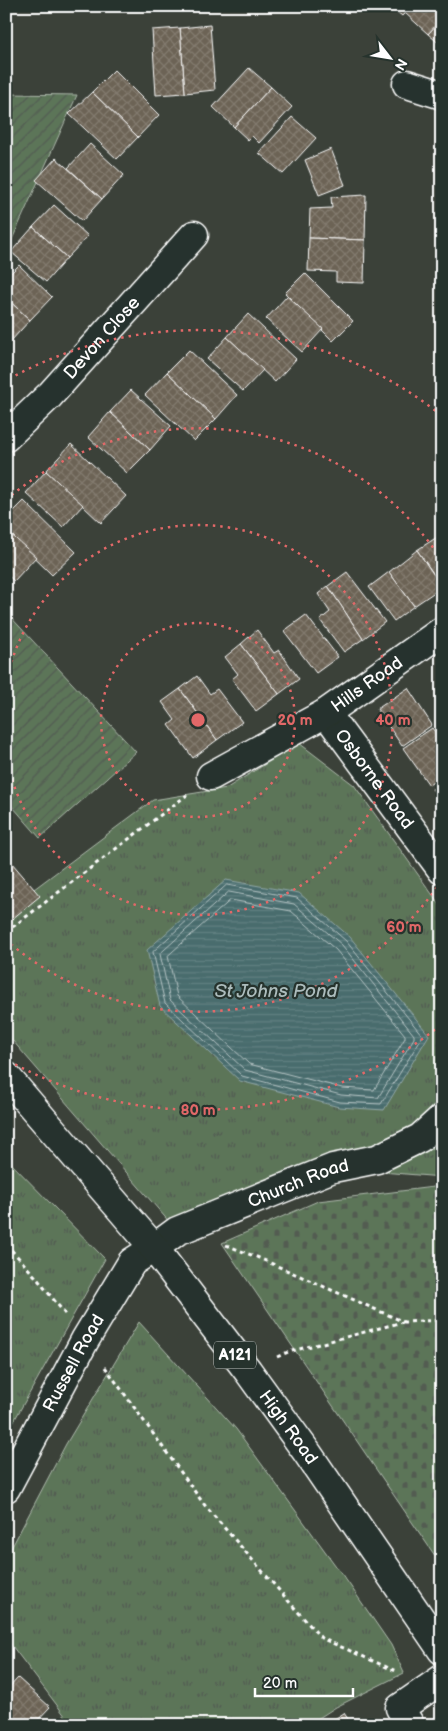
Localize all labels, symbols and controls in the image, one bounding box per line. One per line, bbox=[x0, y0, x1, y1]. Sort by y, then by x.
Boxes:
north arrow bbox=[366, 32, 416, 82]
text: N bbox=[391, 56, 411, 73]
street label: Devon Close bbox=[59, 292, 144, 383]
street label: Hills Road bbox=[327, 652, 407, 717]
centre of rings bbox=[189, 711, 207, 729]
text: 20 m bbox=[278, 711, 313, 730]
text: 40 m bbox=[375, 711, 411, 730]
street label: Osborne Road bbox=[331, 725, 418, 833]
text: 60 m bbox=[386, 918, 422, 937]
water label: St Johns Pond bbox=[215, 980, 339, 1003]
text: 80 m bbox=[180, 1101, 216, 1120]
street label: Church Road bbox=[245, 1155, 350, 1212]
street label: Russell Road bbox=[38, 1310, 109, 1415]
road number: A121 bbox=[214, 1342, 256, 1368]
street label: High Road bbox=[255, 1386, 322, 1468]
scale bar bbox=[255, 1666, 353, 1698]
text: 20 m bbox=[263, 1674, 297, 1693]

